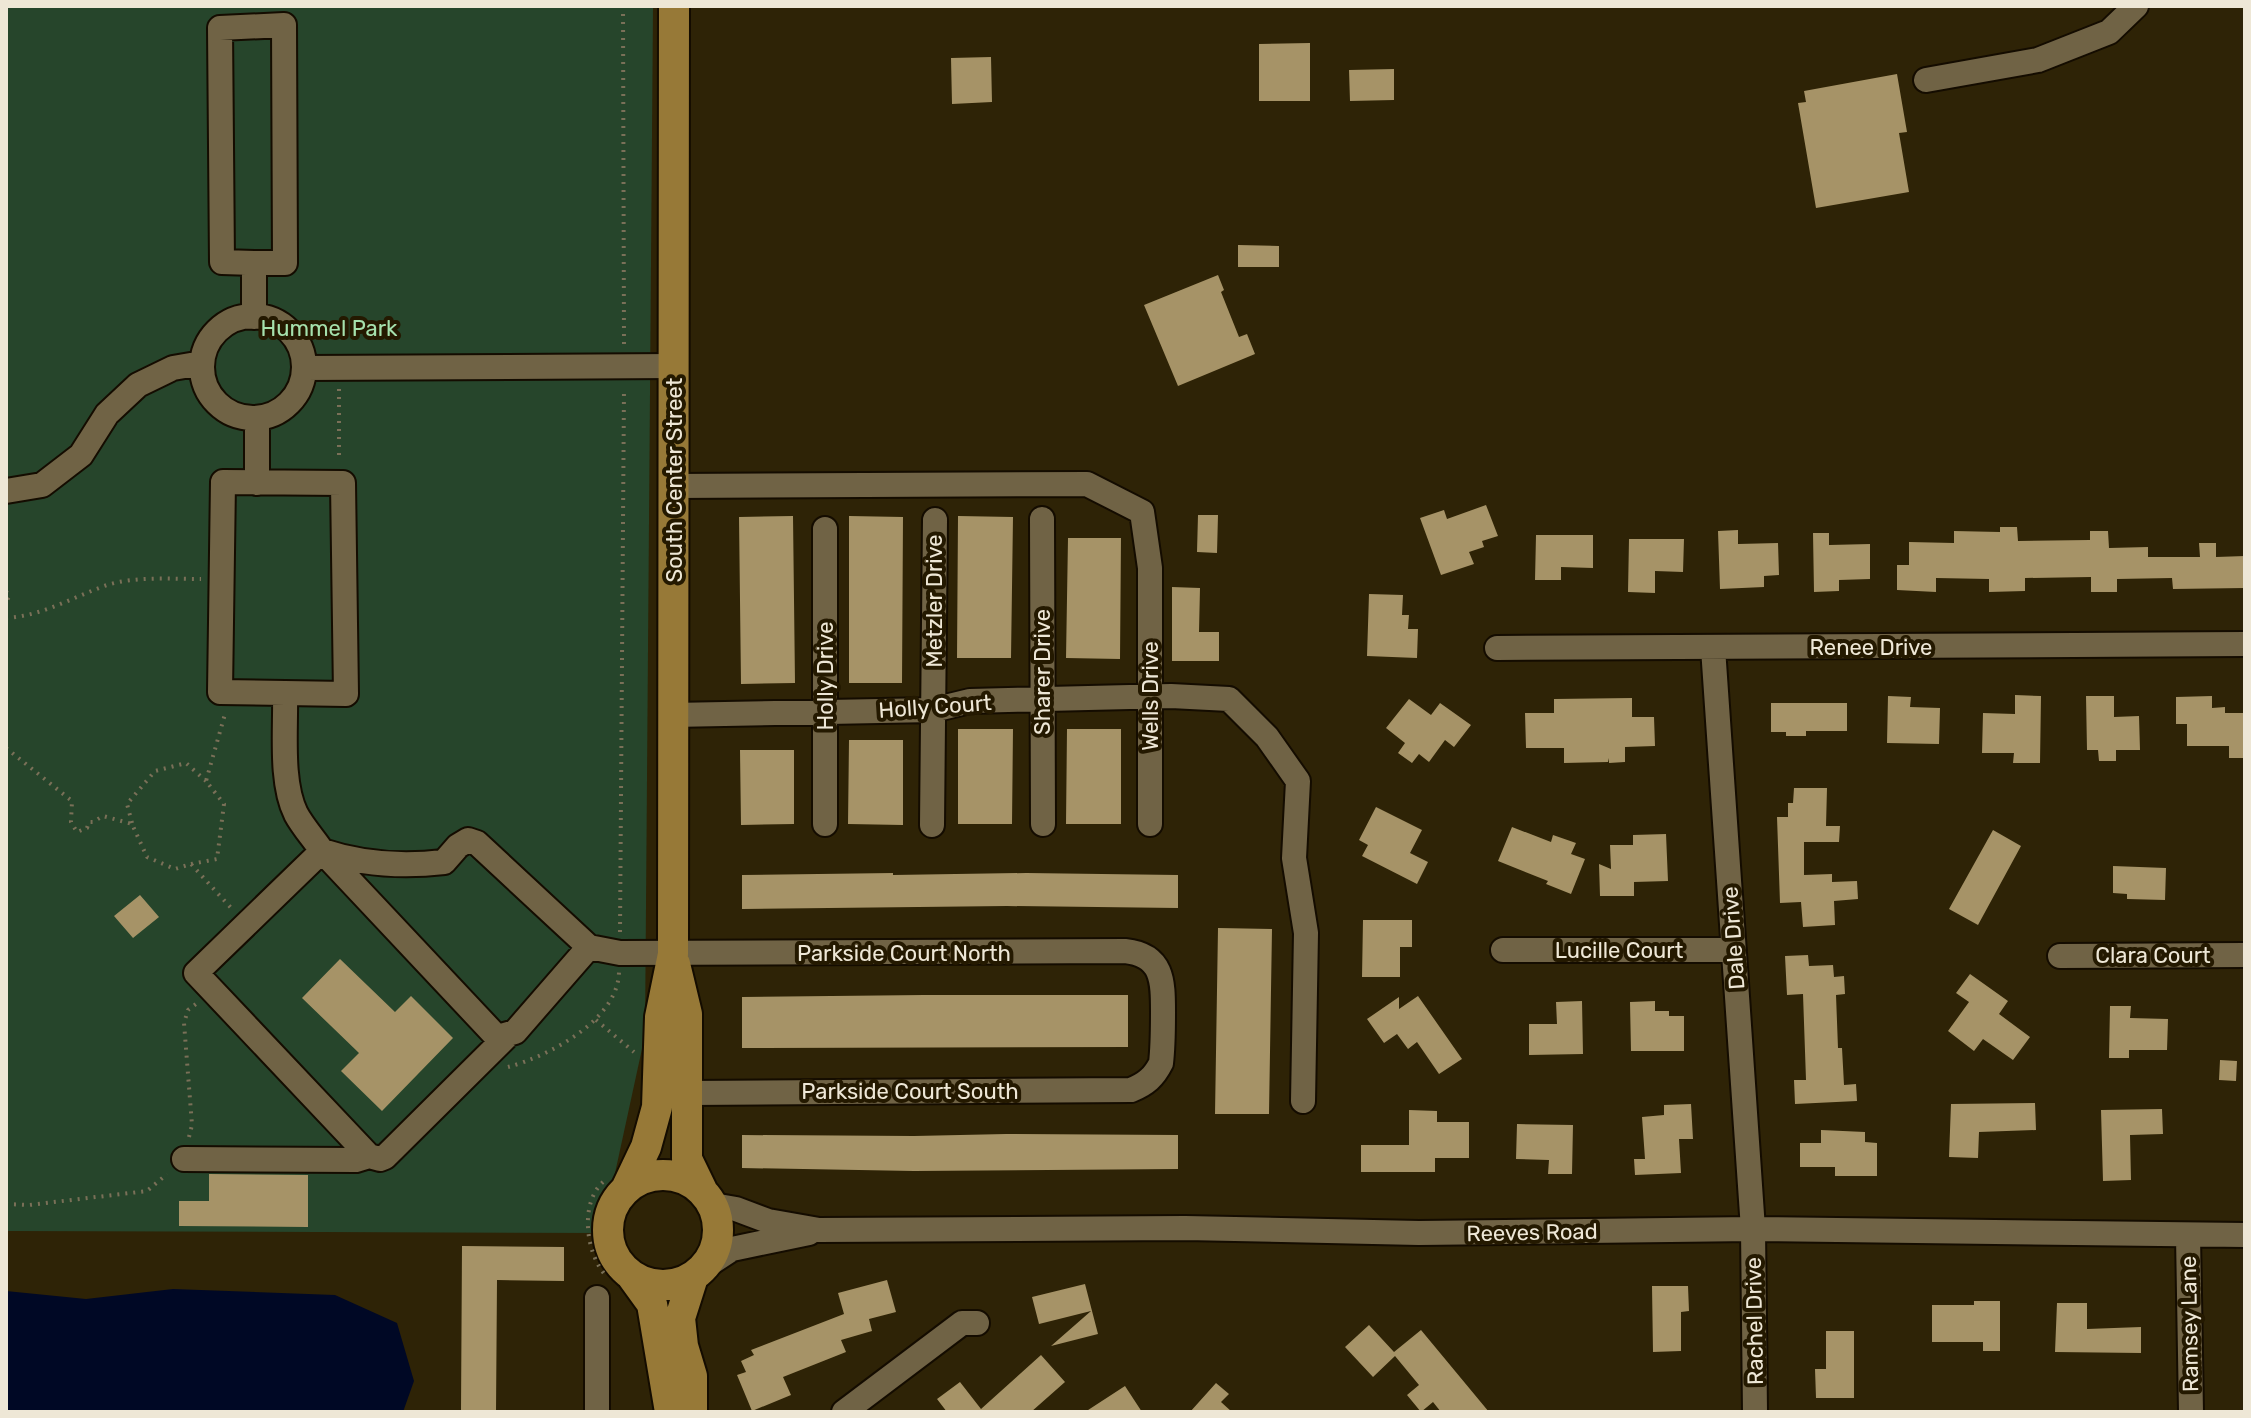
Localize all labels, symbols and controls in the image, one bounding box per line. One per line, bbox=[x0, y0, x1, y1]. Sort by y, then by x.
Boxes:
park label: Hummel Park bbox=[261, 315, 398, 342]
street label: South Center Street bbox=[661, 377, 688, 582]
street label: Metzler Drive bbox=[921, 534, 948, 668]
street label: Sharer Drive bbox=[1029, 609, 1056, 735]
street label: Holly Drive bbox=[812, 622, 839, 730]
street label: Renee Drive bbox=[1810, 634, 1932, 661]
street label: Wells Drive bbox=[1137, 641, 1164, 751]
street label: Holly Court bbox=[877, 689, 993, 724]
street label: Dale Drive bbox=[1716, 885, 1751, 990]
street label: Lucille Court bbox=[1555, 937, 1684, 964]
street label: Parkside Court North bbox=[797, 940, 1011, 967]
street label: Clara Court bbox=[2095, 942, 2211, 969]
street label: Parkside Court South bbox=[801, 1078, 1019, 1105]
street label: Reeves Road bbox=[1466, 1218, 1598, 1247]
street label: Ramsey Lane bbox=[2175, 1256, 2204, 1392]
street label: Rachel Drive bbox=[1740, 1257, 1769, 1385]

